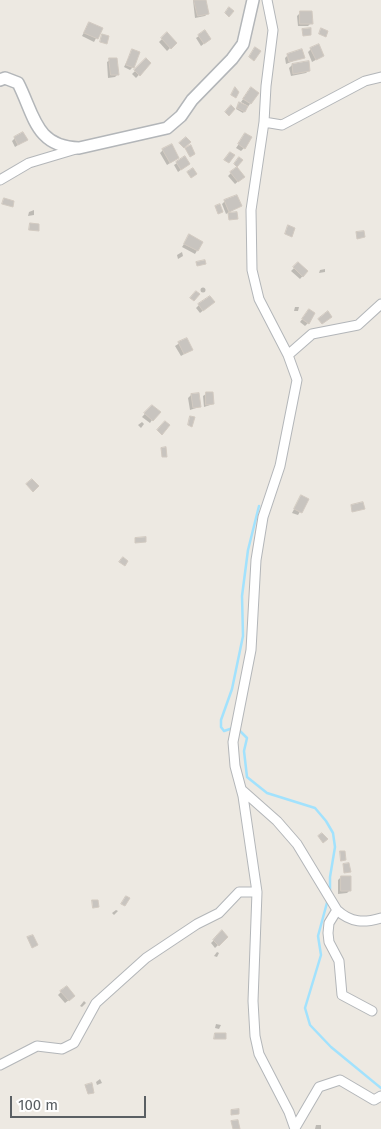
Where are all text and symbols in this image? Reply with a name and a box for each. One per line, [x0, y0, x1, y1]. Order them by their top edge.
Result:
scale bar [12, 1086, 149, 1118]
text: 100 m [18, 1096, 58, 1114]

